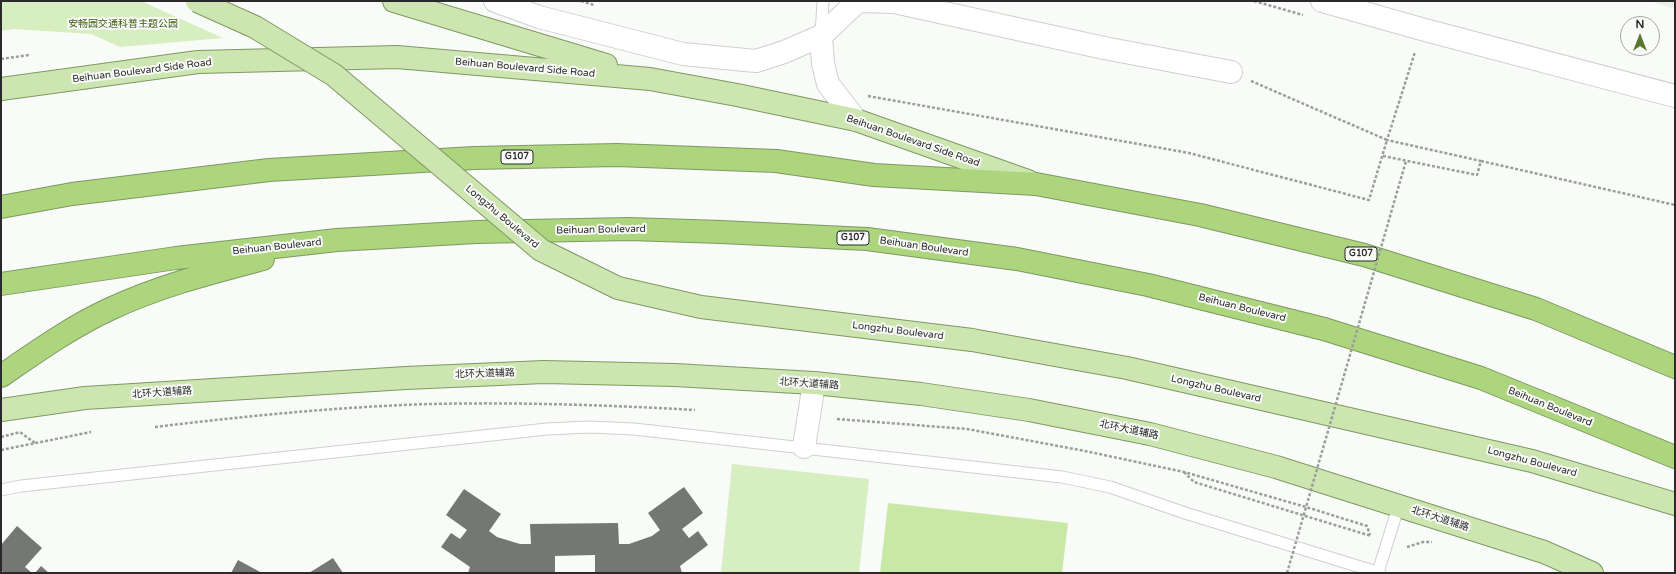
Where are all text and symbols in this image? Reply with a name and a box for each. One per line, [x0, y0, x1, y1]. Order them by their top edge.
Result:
north arrow [1620, 16, 1660, 56]
park label: 安畅园交通科普主题公园 [68, 18, 178, 30]
text: N [1636, 18, 1644, 31]
street label: Beihuan Boulevard Side Road [72, 56, 212, 86]
street label: Beihuan Boulevard Side Road [455, 56, 595, 80]
street label: Beihuan Boulevard Side Road [845, 112, 981, 170]
road number: G107 [501, 150, 533, 164]
street label: Longzhu Boulevard [463, 183, 541, 251]
street label: Beihuan Boulevard [556, 223, 646, 237]
road number: G107 [837, 231, 869, 245]
street label: Beihuan Boulevard [879, 235, 969, 259]
street label: Beihuan Boulevard [232, 236, 322, 258]
road number: G107 [1345, 247, 1377, 261]
street label: Beihuan Boulevard [1197, 291, 1287, 325]
street label: Longzhu Boulevard [852, 319, 944, 343]
street label: 北环大道辅路 [455, 367, 515, 381]
street label: Longzhu Boulevard [1170, 373, 1262, 405]
street label: 北环大道辅路 [779, 376, 839, 392]
street label: 北环大道辅路 [132, 385, 192, 401]
street label: Beihuan Boulevard [1506, 385, 1594, 429]
street label: 北环大道辅路 [1098, 418, 1160, 442]
street label: Longzhu Boulevard [1486, 444, 1578, 480]
street label: 北环大道辅路 [1410, 504, 1470, 534]

